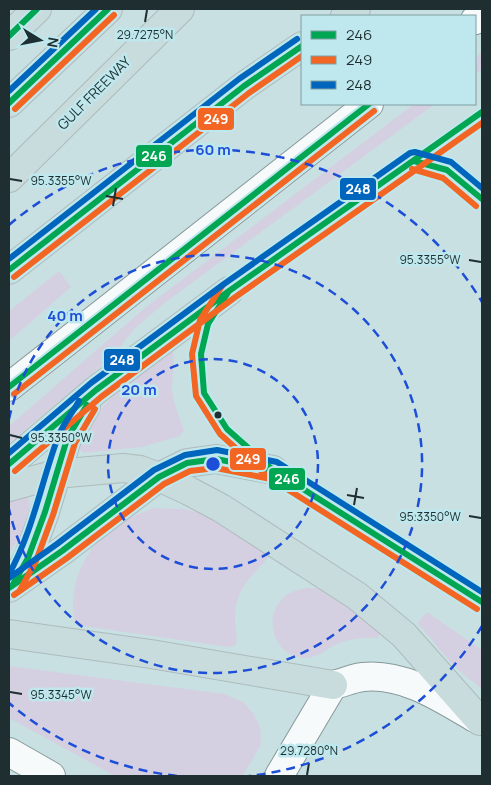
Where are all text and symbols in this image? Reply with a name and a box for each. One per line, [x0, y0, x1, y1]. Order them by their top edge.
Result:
north arrow [15, 15, 65, 65]
legend [301, 15, 476, 105]
text: 246 [346, 24, 372, 45]
text: 29.7275°N [117, 26, 173, 43]
text: N [43, 36, 64, 49]
text: 249 [346, 49, 372, 70]
street label: GULF FREEWAY [53, 52, 135, 133]
text: 248 [346, 74, 372, 95]
line badge: 249 [197, 107, 235, 131]
text: 249 [204, 109, 228, 128]
text: 60 m [195, 139, 231, 160]
line badge: 246 [135, 144, 173, 168]
text: 246 [141, 146, 167, 165]
text: 95.3355°W [30, 172, 92, 189]
line badge: 248 [339, 177, 377, 201]
text: 248 [345, 179, 371, 198]
text: 95.3355°W [399, 251, 461, 268]
text: 40 m [47, 305, 83, 326]
line badge: 248 [103, 348, 141, 372]
text: 248 [109, 350, 135, 369]
text: 20 m [121, 379, 157, 400]
unlabelled marker [213, 410, 223, 420]
text: 95.3350°W [30, 429, 93, 446]
line badge: 249 [229, 447, 267, 471]
text: 249 [236, 449, 260, 468]
centre of rings [204, 455, 222, 473]
line badge: 246 [268, 467, 306, 491]
text: 246 [274, 469, 300, 488]
text: 95.3350°W [399, 508, 462, 525]
text: 95.3345°W [30, 686, 92, 703]
text: 29.7280°N [280, 742, 338, 759]

